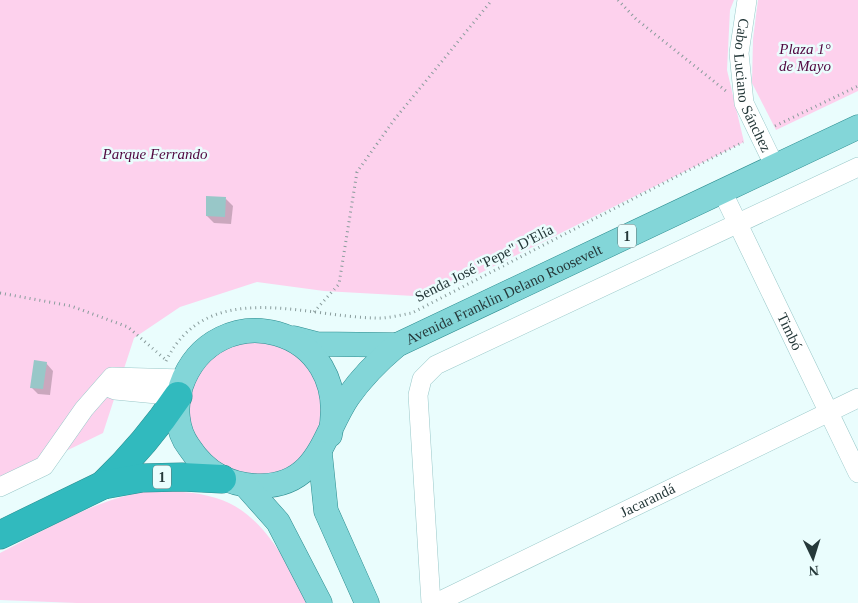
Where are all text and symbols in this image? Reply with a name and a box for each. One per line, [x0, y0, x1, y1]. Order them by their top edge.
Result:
street label: Cabo Luciano Sánchez [731, 17, 775, 155]
park label: Plaza 1° de Mayo [778, 41, 832, 74]
park label: Parque Ferrando [102, 146, 208, 162]
street label: Senda José "Pepe" D'Elía [412, 221, 556, 305]
road number: 1 [618, 225, 636, 248]
street label: Avenida Franklin Delano Roosevelt [403, 241, 605, 348]
street label: Timbó [774, 310, 806, 353]
road number: 1 [153, 466, 171, 488]
street label: Jacarandá [617, 480, 678, 520]
north arrow [788, 533, 838, 583]
text: N [808, 563, 819, 578]

